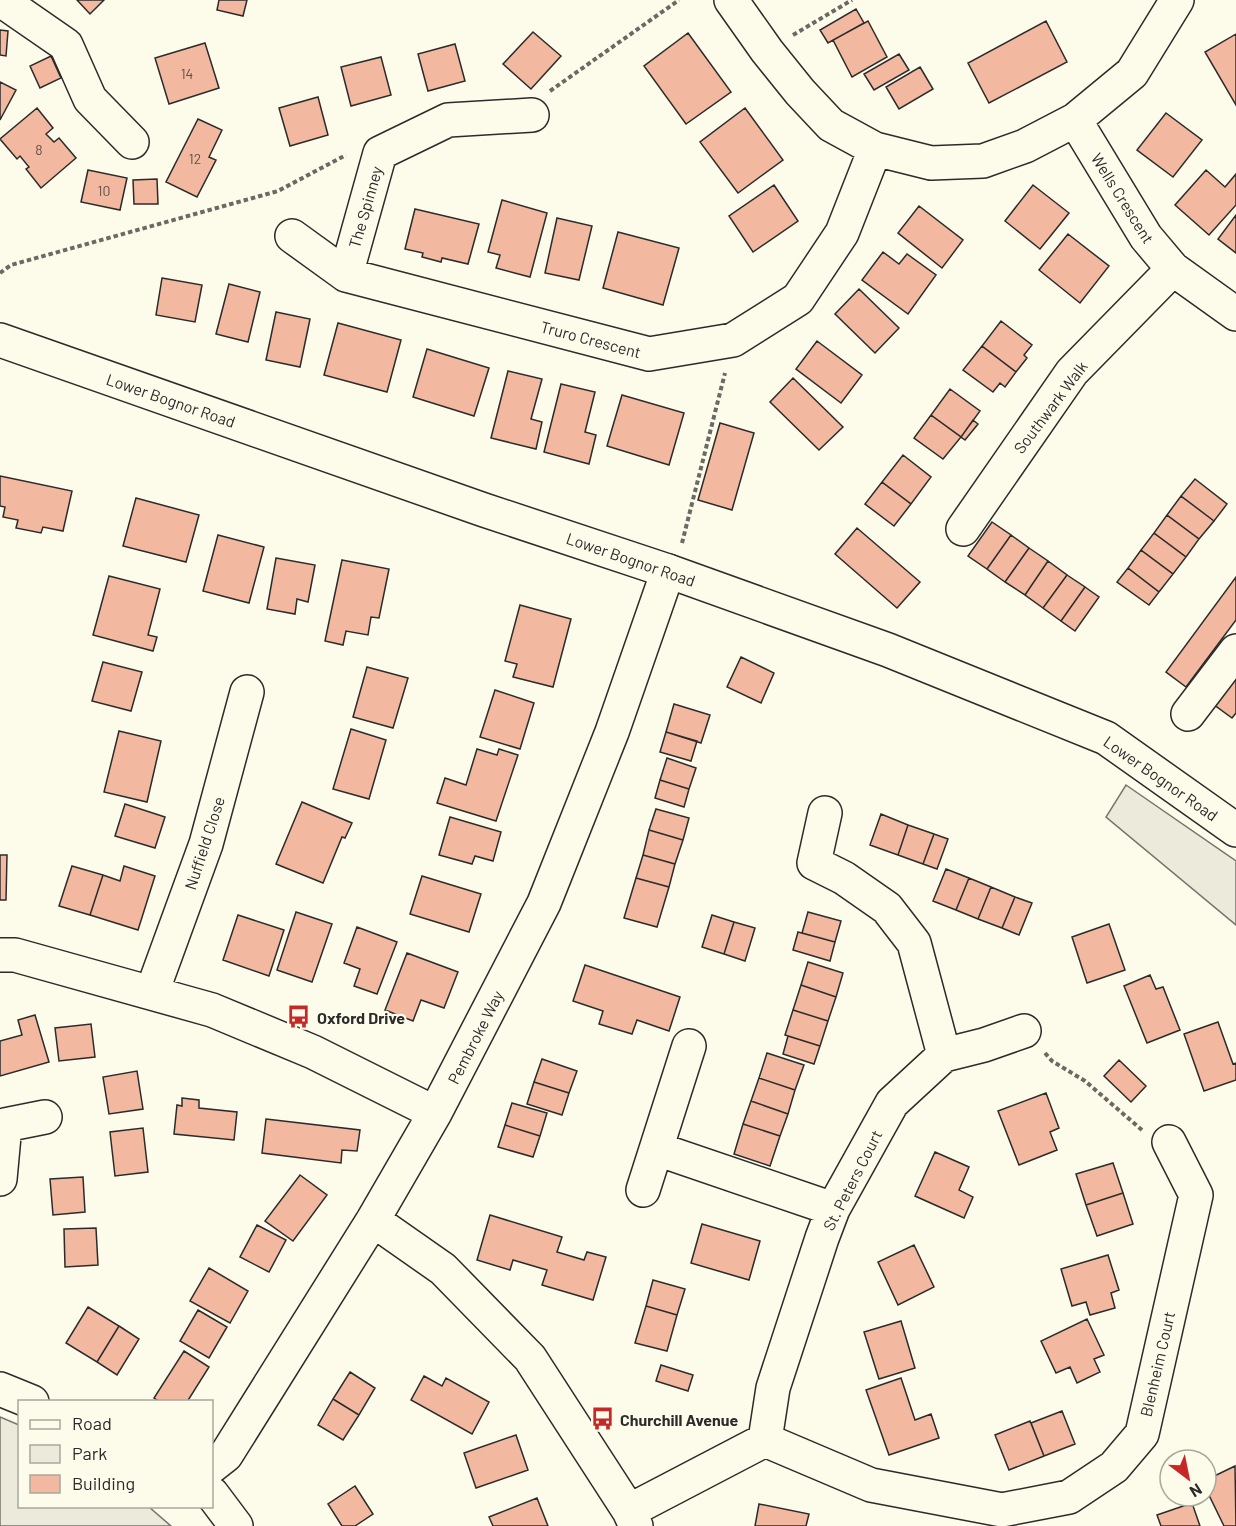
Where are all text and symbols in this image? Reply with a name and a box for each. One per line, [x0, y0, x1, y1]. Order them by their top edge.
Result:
house number: 14 [181, 65, 193, 82]
house number: 8 [35, 141, 43, 158]
street label: Wells Crescent [1088, 149, 1158, 247]
house number: 12 [189, 150, 201, 167]
street label: The Spinney [344, 163, 386, 250]
house number: 10 [98, 182, 110, 199]
street label: Truro Crescent [539, 316, 643, 362]
street label: Southwark Walk [1009, 357, 1091, 457]
street label: Lower Bognor Road [104, 369, 238, 431]
street label: Lower Bognor Road [564, 528, 698, 590]
street label: Lower Bognor Road [1100, 731, 1222, 825]
street label: Nuffield Close [180, 794, 228, 892]
street label: Pembroke Way [443, 987, 507, 1087]
bus stop icon: Oxford Drive [286, 1004, 312, 1030]
place label: Oxford Drive [317, 1008, 405, 1027]
street label: St. Peters Court [819, 1127, 885, 1233]
street label: Blenheim Court [1136, 1310, 1178, 1418]
legend [18, 1400, 213, 1508]
bus stop icon: Churchill Avenue [589, 1406, 615, 1432]
place label: Churchill Avenue [620, 1410, 738, 1429]
text: Road [72, 1412, 112, 1434]
text: Park [72, 1442, 107, 1464]
north arrow [1158, 1448, 1218, 1508]
text: Building [72, 1472, 135, 1494]
text: N [1187, 1480, 1206, 1502]

